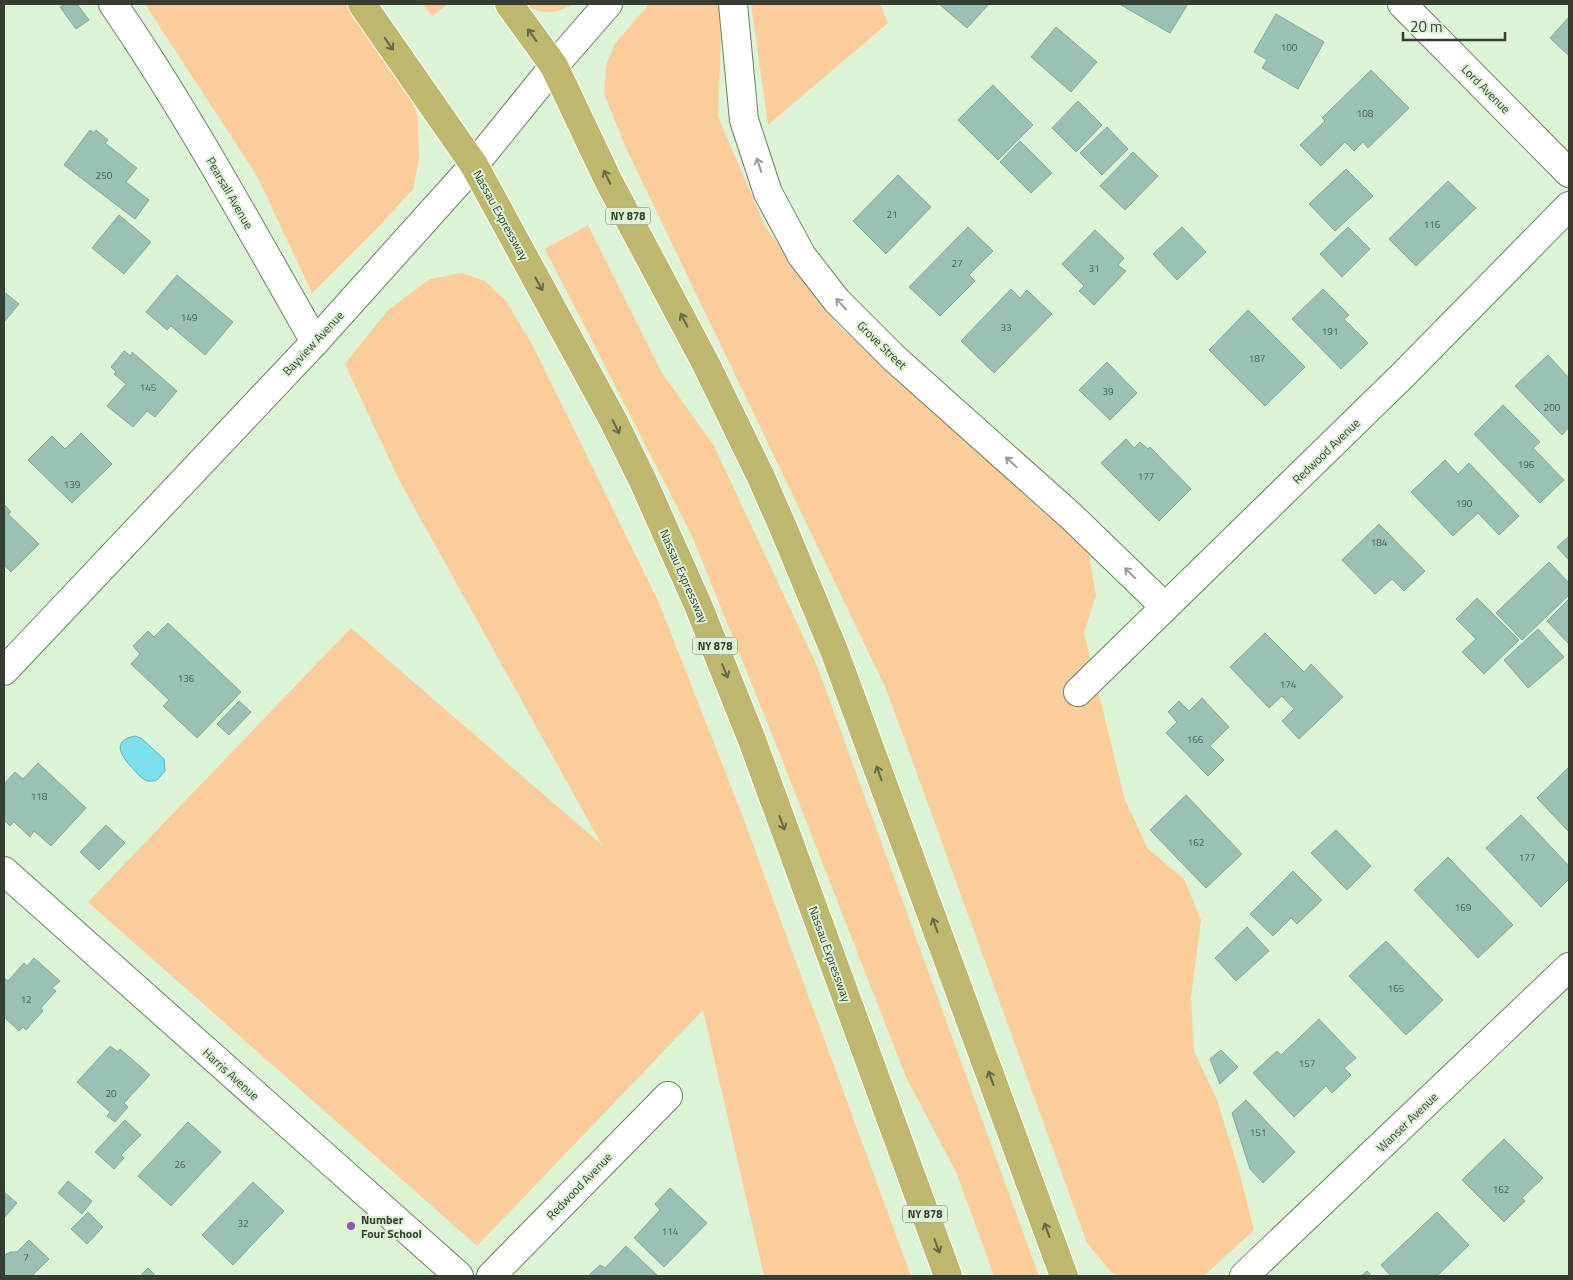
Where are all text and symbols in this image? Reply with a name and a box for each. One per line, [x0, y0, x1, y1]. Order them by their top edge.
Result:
scale bar [1403, 10, 1506, 42]
text: 20 m [1410, 15, 1443, 38]
one-way arrow [527, 28, 537, 42]
one-way arrow [384, 37, 394, 51]
house number: 100 [1281, 40, 1298, 55]
street label: Lord Avenue [1457, 60, 1515, 118]
house number: 108 [1357, 106, 1374, 121]
street label: Pearsall Avenue [202, 153, 258, 233]
one-way arrow [753, 158, 763, 174]
street label: Nassau Expressway [468, 166, 534, 264]
house number: 250 [96, 168, 113, 183]
one-way arrow [602, 170, 611, 185]
house number: 21 [886, 207, 898, 222]
road number: NY 878 [606, 208, 650, 225]
house number: 116 [1424, 217, 1441, 232]
house number: 27 [951, 256, 963, 271]
house number: 31 [1088, 261, 1100, 276]
one-way arrow [535, 276, 544, 291]
one-way arrow [835, 298, 847, 310]
street label: Bayview Avenue [278, 306, 348, 380]
house number: 149 [181, 310, 198, 325]
one-way arrow [678, 313, 688, 328]
street label: Grove Street [853, 316, 912, 374]
house number: 33 [1000, 320, 1012, 335]
house number: 191 [1322, 324, 1338, 339]
house number: 187 [1249, 351, 1265, 366]
house number: 145 [140, 380, 157, 395]
house number: 39 [1102, 384, 1114, 399]
house number: 200 [1544, 400, 1561, 415]
street label: Redwood Avenue [1288, 414, 1364, 488]
one-way arrow [612, 419, 621, 434]
one-way arrow [1004, 456, 1017, 468]
house number: 196 [1518, 457, 1535, 472]
house number: 177 [1138, 469, 1154, 484]
house number: 139 [64, 477, 81, 492]
house number: 190 [1456, 496, 1473, 511]
street label: Nassau Expressway [655, 526, 713, 626]
house number: 184 [1371, 535, 1388, 550]
one-way arrow [1123, 567, 1136, 579]
road number: NY 878 [692, 637, 738, 654]
one-way arrow [721, 663, 730, 678]
house number: 136 [178, 671, 195, 686]
house number: 174 [1280, 677, 1297, 692]
house number: 166 [1187, 732, 1204, 747]
one-way arrow [874, 766, 883, 781]
house number: 118 [31, 789, 48, 804]
one-way arrow [778, 815, 787, 831]
house number: 162 [1188, 835, 1204, 850]
house number: 177 [1519, 850, 1535, 865]
house number: 169 [1455, 900, 1472, 915]
street label: Nassau Expressway [804, 903, 856, 1005]
one-way arrow [930, 918, 939, 934]
house number: 165 [1388, 981, 1405, 996]
house number: 12 [20, 992, 32, 1007]
street label: Harris Avenue [198, 1043, 264, 1105]
house number: 157 [1299, 1056, 1315, 1071]
one-way arrow [986, 1071, 995, 1086]
house number: 20 [105, 1086, 117, 1101]
street label: Wanser Avenue [1372, 1088, 1442, 1156]
house number: 151 [1250, 1125, 1266, 1140]
street label: Redwood Avenue [542, 1148, 616, 1224]
house number: 26 [174, 1157, 186, 1172]
house number: 162 [1493, 1182, 1509, 1197]
road number: NY 878 [902, 1206, 948, 1222]
place label: Number Four School [361, 1210, 422, 1243]
house number: 32 [237, 1216, 249, 1231]
marker: Number Four School [345, 1220, 357, 1232]
one-way arrow [1042, 1223, 1051, 1239]
house number: 114 [662, 1224, 679, 1239]
one-way arrow [933, 1238, 942, 1253]
house number: 7 [23, 1250, 29, 1265]

